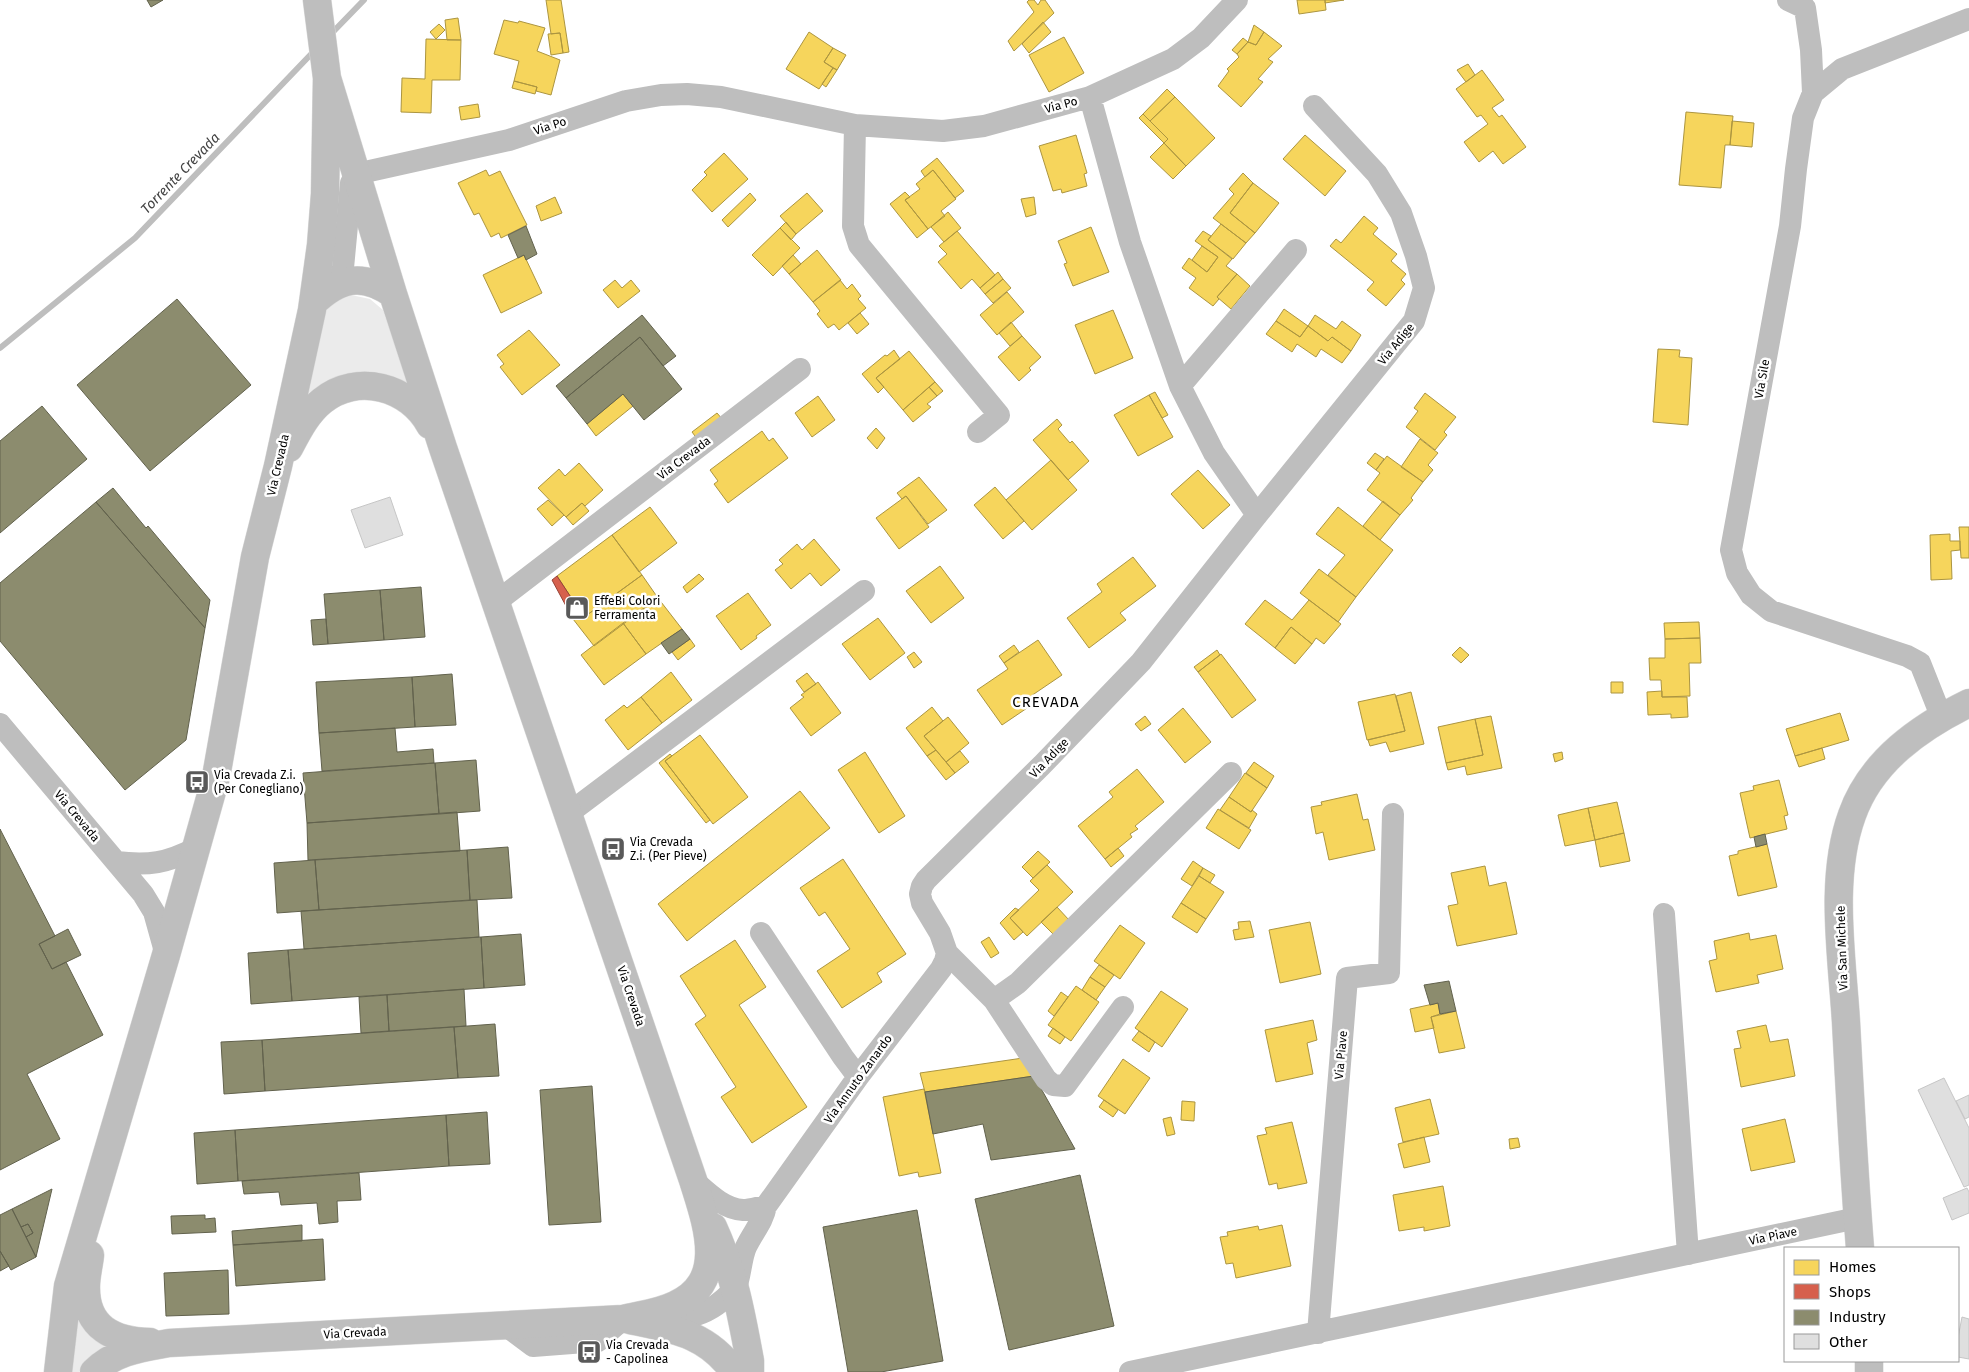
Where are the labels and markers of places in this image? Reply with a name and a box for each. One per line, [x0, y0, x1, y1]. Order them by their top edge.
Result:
place label: EffeBi Colori Ferramenta [594, 594, 660, 622]
shop icon: EffeBi Colori Ferramenta [564, 595, 590, 621]
place label: Via Crevada Z.i. (Per Conegliano) [214, 768, 304, 796]
bus stop icon: Via Crevada Z.i. (Per Conegliano) [184, 769, 210, 795]
place label: Via Crevada Z.i. (Per Pieve) [630, 835, 707, 863]
bus stop icon: Via Crevada Z.i. (Per Pieve) [600, 836, 626, 862]
place label: Via Crevada - Capolinea [606, 1338, 669, 1366]
bus stop icon: Via Crevada - Capolinea [576, 1339, 602, 1365]

